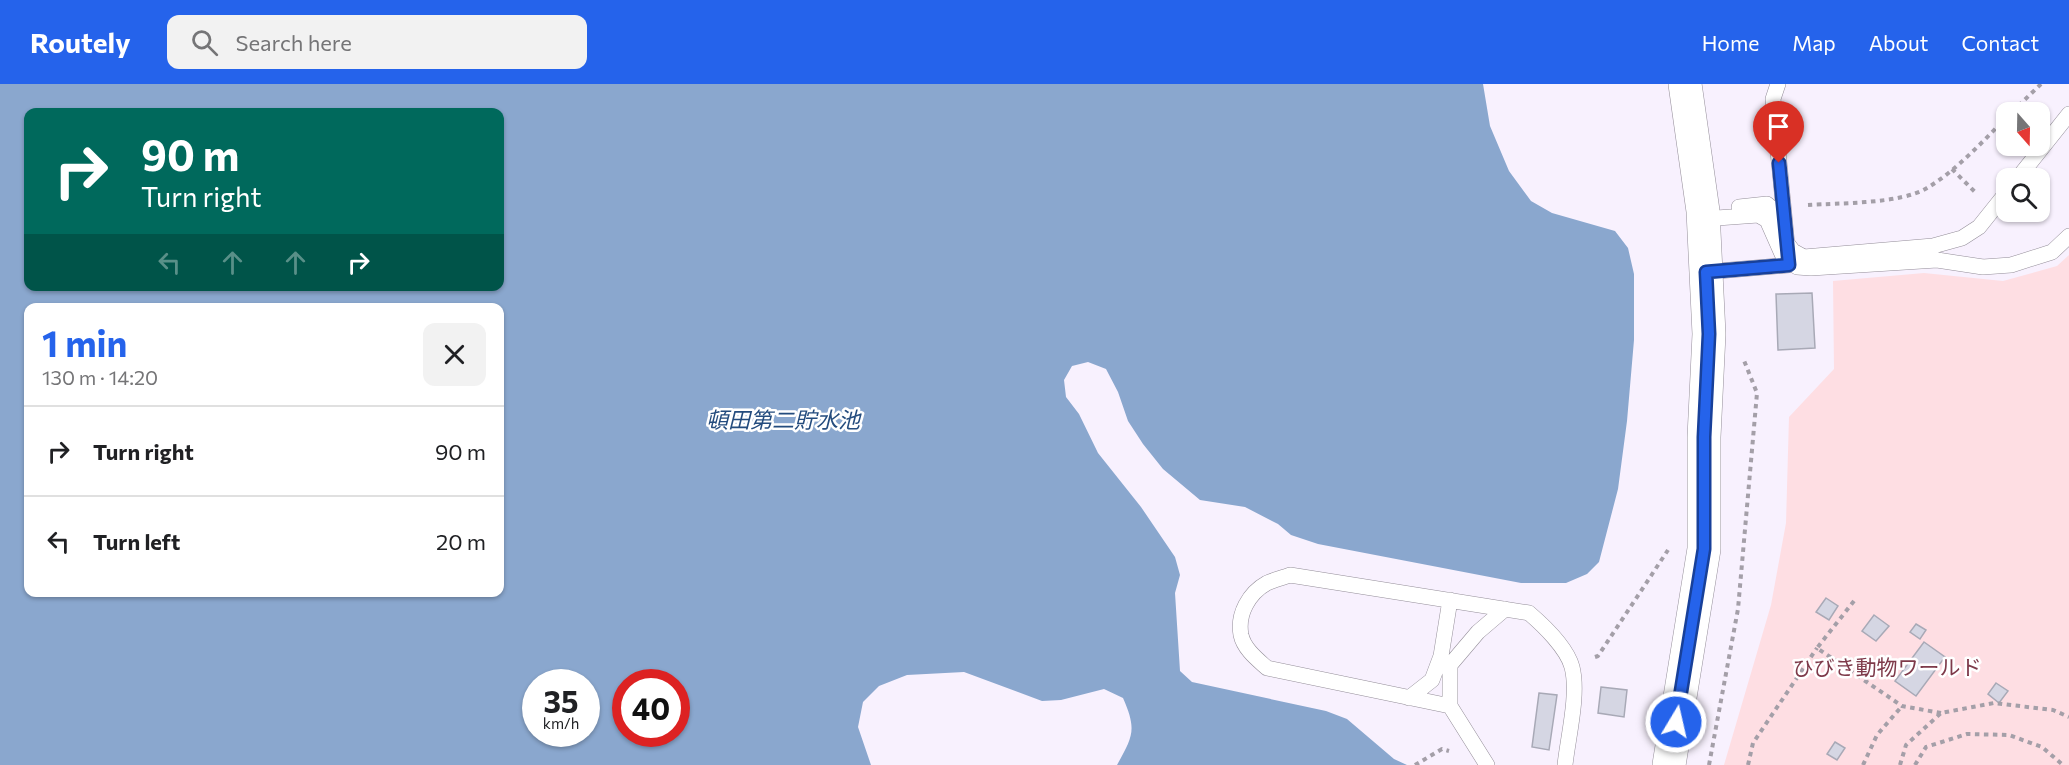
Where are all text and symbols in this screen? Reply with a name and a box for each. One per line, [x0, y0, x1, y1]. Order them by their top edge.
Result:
search box [167, 15, 587, 69]
text: Routely [30, 25, 131, 59]
icon: search [188, 26, 221, 59]
text: Search here [236, 29, 352, 56]
text: Home [1702, 30, 1759, 55]
text: Map [1792, 30, 1836, 55]
text: About [1869, 30, 1928, 55]
text: Contact [1961, 30, 2039, 55]
pin [1753, 101, 1804, 163]
north arrow [1996, 102, 2050, 156]
map controls [1996, 102, 2050, 222]
icon: arrive [1762, 110, 1795, 143]
text: 90 m [141, 128, 240, 180]
icon: right [42, 132, 120, 210]
button: search [1996, 168, 2050, 222]
text: Turn right [141, 180, 261, 213]
icon: left [153, 246, 186, 279]
icon: ahead [216, 246, 249, 279]
icon: ahead [279, 246, 312, 279]
icon: right [342, 246, 375, 279]
text: 1 min [42, 320, 127, 364]
button: close [423, 323, 486, 386]
text: 130 m · 14:20 [42, 365, 158, 389]
water label: 頓田第二貯水池 [706, 406, 862, 433]
icon: right [42, 435, 75, 468]
text: Turn right [93, 438, 194, 465]
text: 90 m [435, 438, 486, 465]
icon: left [42, 525, 75, 558]
text: Turn left [93, 528, 180, 555]
text: 20 m [436, 528, 486, 555]
park label: ひびき動物ワールド [1793, 654, 1982, 679]
speed limit sign: 40 [612, 669, 690, 747]
text: 35 [544, 682, 578, 719]
position arrow [1644, 690, 1708, 754]
text: km/h [543, 714, 579, 732]

